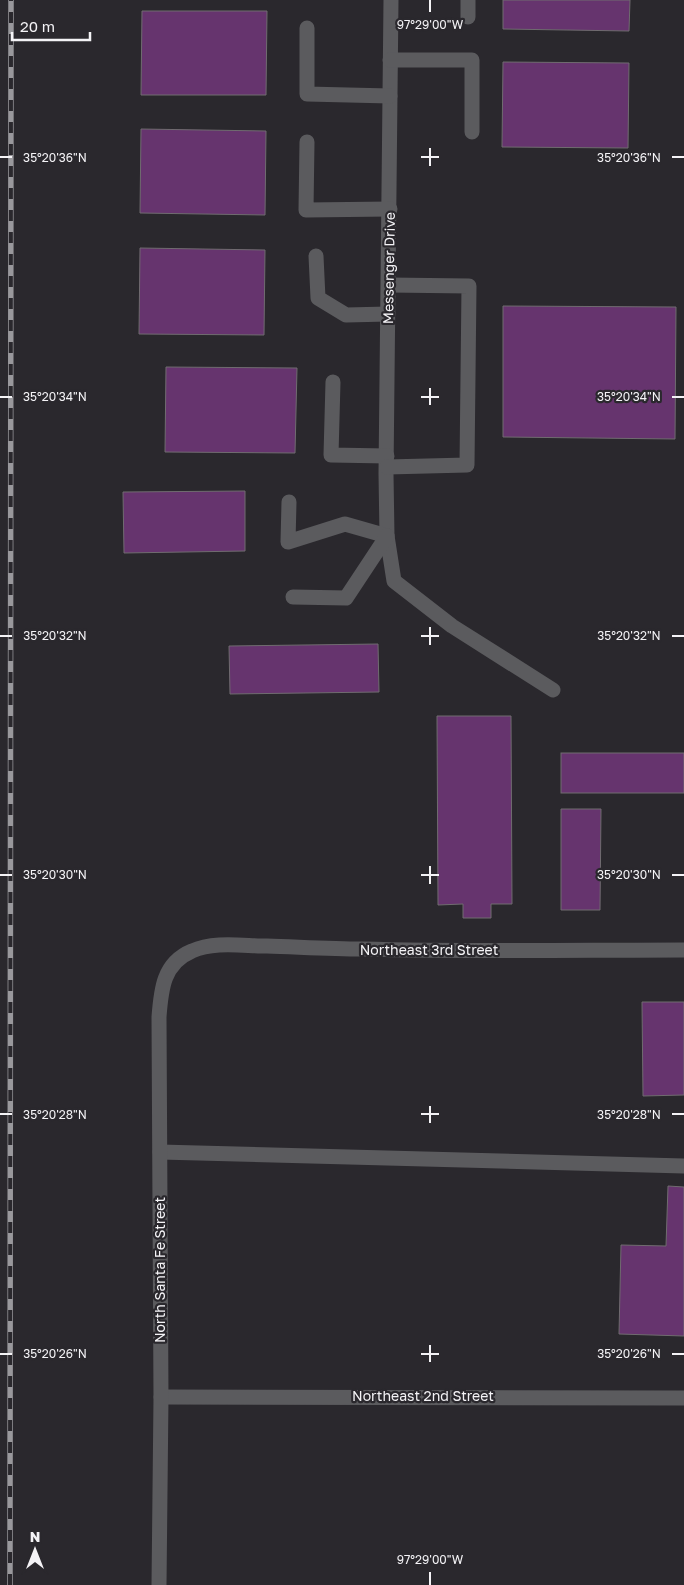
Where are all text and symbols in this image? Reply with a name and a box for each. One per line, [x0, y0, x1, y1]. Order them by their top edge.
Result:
scale bar [12, 10, 90, 42]
text: 20 m [20, 17, 55, 35]
text: 97°29'00"W [397, 17, 464, 32]
text: 35°20'36"N [23, 150, 87, 165]
text: 35°20'36"N [597, 150, 661, 165]
street label: Messenger Drive [379, 212, 398, 324]
text: 35°20'34"N [23, 389, 87, 404]
text: 35°20'34"N [597, 389, 661, 404]
text: 35°20'32"N [23, 628, 87, 643]
text: 35°20'32"N [597, 628, 661, 643]
text: 35°20'30"N [23, 867, 87, 882]
text: 35°20'30"N [597, 867, 661, 882]
street label: Northeast 3rd Street [360, 941, 498, 958]
text: 35°20'28"N [23, 1107, 87, 1122]
text: 35°20'28"N [597, 1107, 661, 1122]
street label: North Santa Fe Street [151, 1197, 168, 1343]
text: 35°20'26"N [23, 1346, 87, 1361]
text: 35°20'26"N [597, 1346, 661, 1361]
street label: Northeast 2nd Street [352, 1387, 494, 1404]
north arrow [10, 1525, 60, 1575]
text: N [30, 1528, 40, 1545]
text: 97°29'00"W [397, 1552, 464, 1567]

